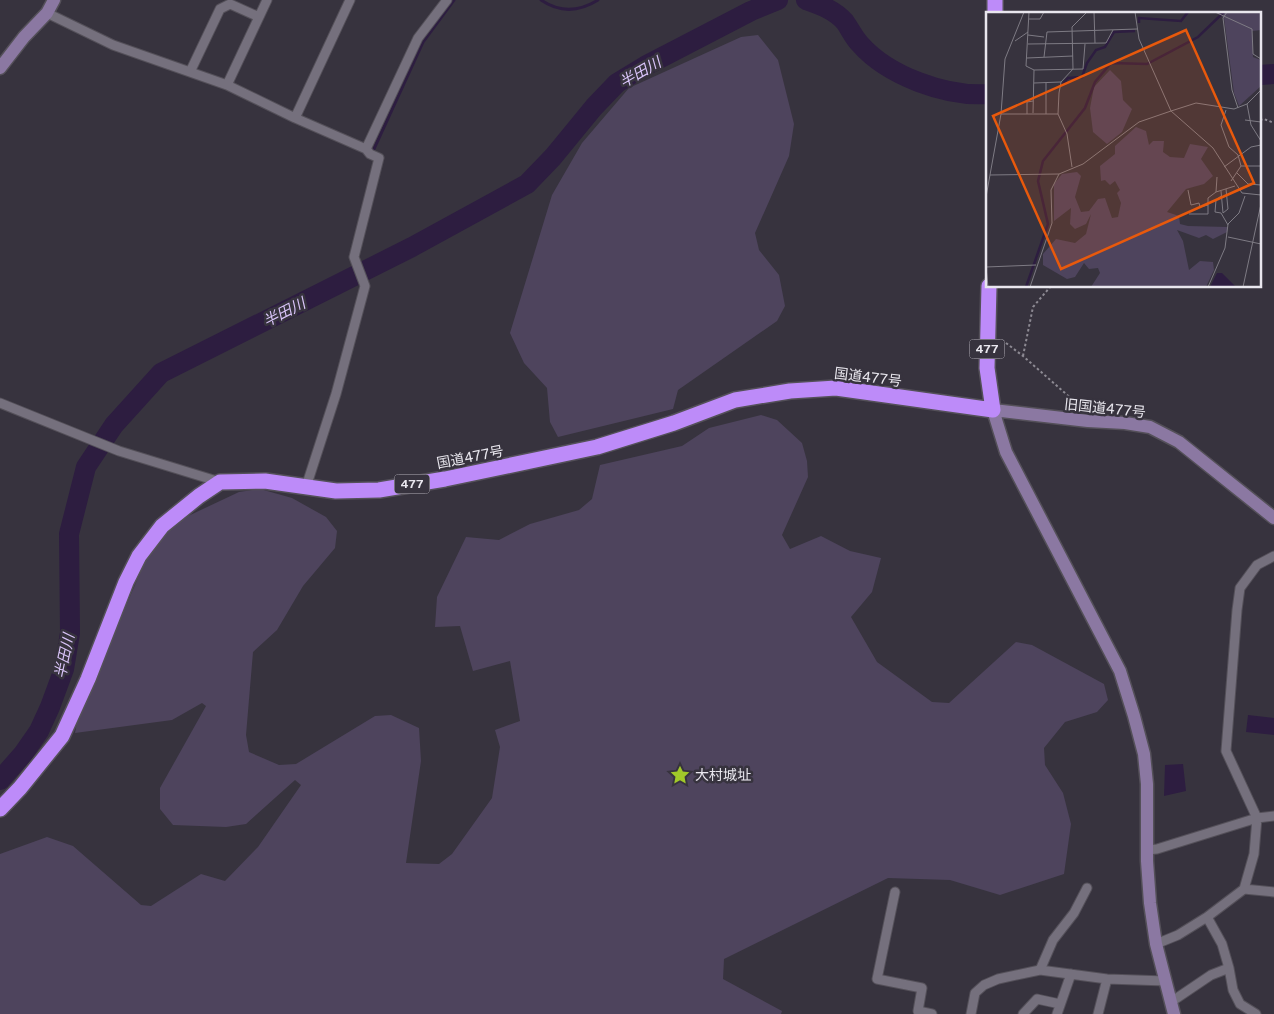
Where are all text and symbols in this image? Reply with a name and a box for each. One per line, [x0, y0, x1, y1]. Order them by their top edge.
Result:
inset map [986, 12, 1262, 288]
water label: 半田川 [616, 52, 665, 91]
water label: 半田川 [260, 293, 310, 330]
road number: 477 [970, 339, 1004, 358]
street label: 国道477号 [833, 365, 903, 389]
street label: 旧国道477号 [1063, 396, 1147, 420]
street label: 国道477号 [435, 443, 505, 471]
road number: 477 [394, 474, 430, 494]
water label: 半田川 [51, 630, 77, 680]
place icon: 大村城址 [669, 764, 691, 786]
place label: 大村城址 [695, 767, 751, 783]

